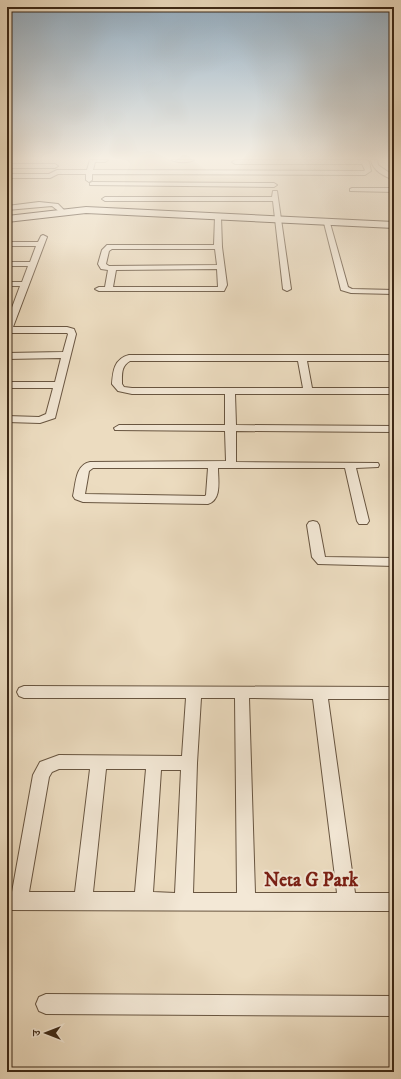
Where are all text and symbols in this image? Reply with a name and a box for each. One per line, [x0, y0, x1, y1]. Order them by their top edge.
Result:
district label: Neta G Park [264, 869, 359, 892]
north arrow [26, 1013, 66, 1053]
text: उ [30, 1029, 44, 1037]

